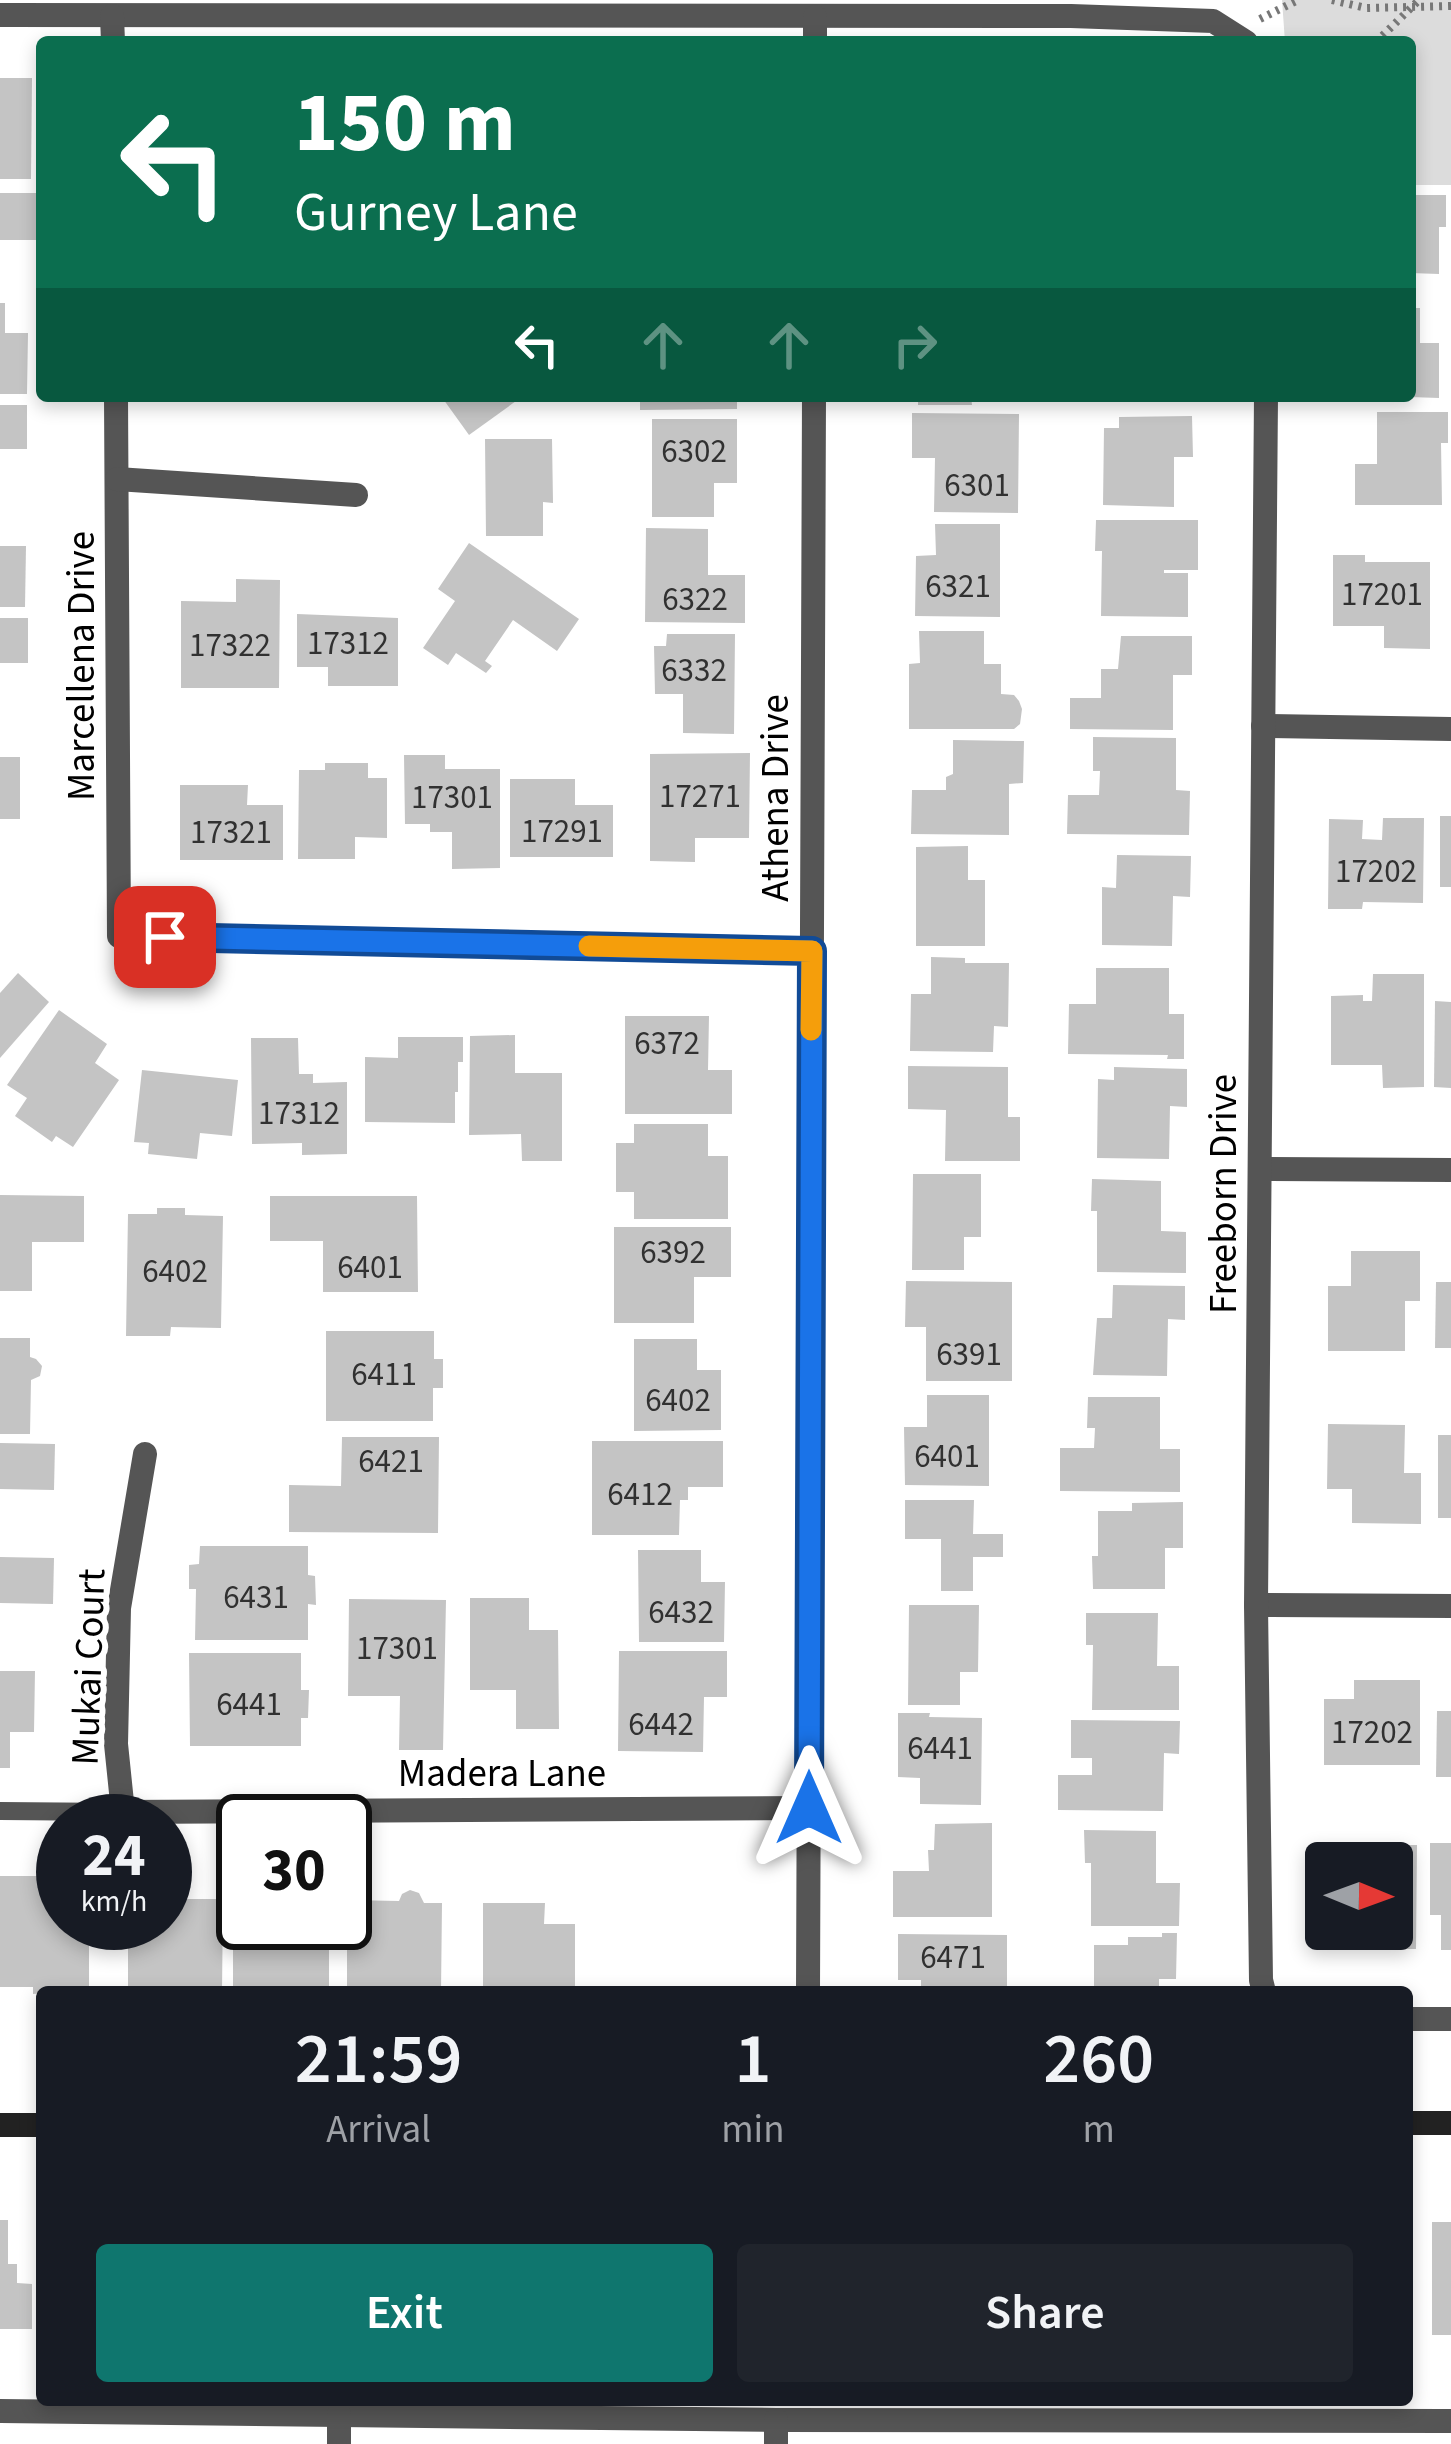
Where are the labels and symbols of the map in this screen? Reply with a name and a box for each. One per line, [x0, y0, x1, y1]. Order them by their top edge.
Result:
house number: 6302 [661, 428, 727, 475]
house number: 6301 [944, 462, 1010, 509]
street label: Marcellena Drive [54, 531, 110, 801]
house number: 6321 [925, 563, 991, 610]
house number: 17201 [1341, 571, 1423, 618]
house number: 6322 [662, 576, 728, 623]
house number: 17312 [307, 620, 389, 667]
house number: 17322 [189, 622, 271, 669]
house number: 6332 [661, 647, 727, 694]
street label: Athena Drive [748, 694, 804, 902]
house number: 17271 [659, 773, 741, 820]
house number: 17301 [411, 774, 493, 821]
house number: 17291 [521, 808, 603, 855]
house number: 17321 [190, 809, 272, 856]
house number: 17202 [1335, 848, 1417, 895]
pin [114, 886, 216, 988]
house number: 6372 [634, 1020, 700, 1067]
street label: Freeborn Drive [1196, 1074, 1252, 1314]
house number: 17312 [258, 1090, 340, 1137]
house number: 6392 [640, 1229, 706, 1276]
house number: 6401 [337, 1244, 403, 1291]
house number: 6402 [142, 1248, 208, 1295]
house number: 6391 [936, 1331, 1002, 1378]
house number: 6411 [351, 1351, 417, 1398]
house number: 6402 [645, 1377, 711, 1424]
house number: 6401 [914, 1433, 980, 1480]
house number: 6421 [358, 1438, 424, 1485]
house number: 6412 [607, 1471, 673, 1518]
street label: Mukai Court [58, 1568, 120, 1766]
house number: 6431 [223, 1574, 289, 1621]
house number: 6432 [648, 1589, 714, 1636]
house number: 17301 [356, 1625, 438, 1672]
house number: 6441 [216, 1681, 282, 1728]
house number: 6442 [628, 1701, 694, 1748]
house number: 17202 [1331, 1709, 1413, 1756]
house number: 6441 [907, 1725, 973, 1772]
position arrow [746, 1745, 872, 1871]
street label: Madera Lane [398, 1746, 606, 1802]
speed limit sign: 30 [216, 1794, 372, 1950]
north arrow [1305, 1842, 1413, 1950]
house number: 6471 [920, 1934, 986, 1981]

